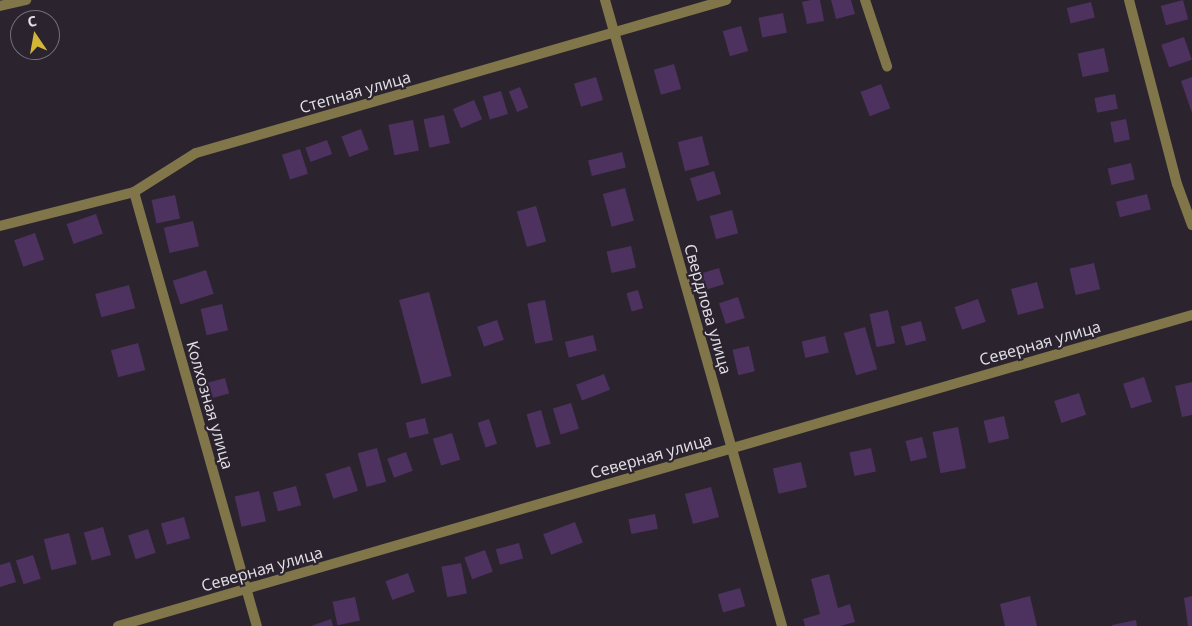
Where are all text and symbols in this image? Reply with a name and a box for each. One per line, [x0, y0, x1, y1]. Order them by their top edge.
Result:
north arrow [10, 10, 60, 60]
text: С [26, 11, 38, 31]
street label: Степная улица [297, 67, 413, 117]
street label: Свердлова улица [680, 242, 736, 376]
street label: Северная улица [977, 317, 1103, 369]
street label: Колхозная улица [183, 339, 237, 471]
street label: Северная улица [588, 430, 714, 482]
street label: Северная улица [199, 543, 325, 595]

